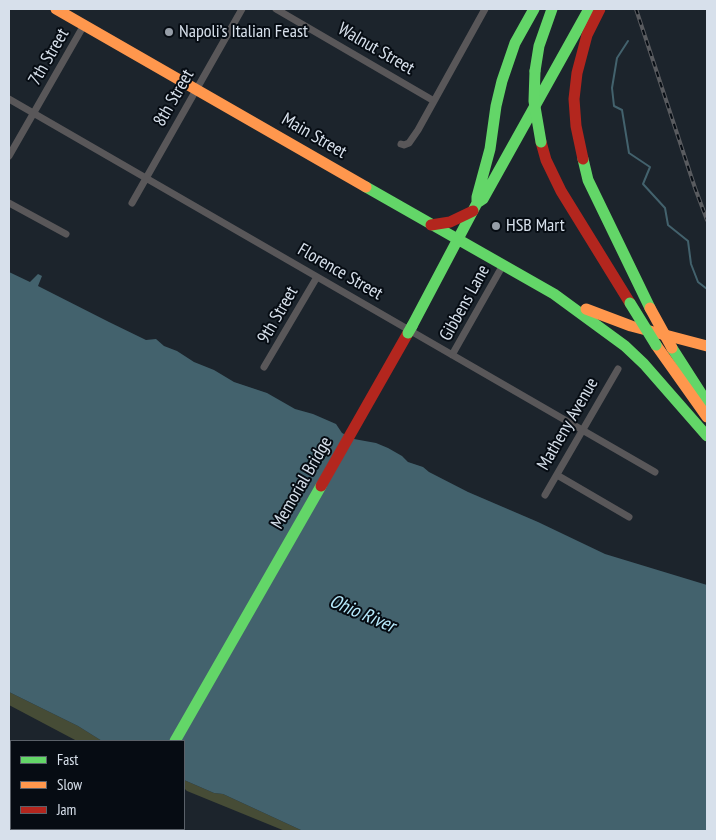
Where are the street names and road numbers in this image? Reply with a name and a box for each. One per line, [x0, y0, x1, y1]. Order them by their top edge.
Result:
street label: Walnut Street [334, 18, 418, 80]
street label: 7th Street [24, 25, 74, 89]
street label: 8th Street [149, 66, 199, 130]
street label: Main Street [278, 109, 350, 163]
street label: Florence Street [294, 239, 386, 305]
street label: Gibbens Lane [435, 261, 495, 345]
street label: 9th Street [253, 283, 303, 347]
street label: Matheny Avenue [533, 374, 603, 474]
street label: Memorial Bridge [267, 433, 337, 533]

